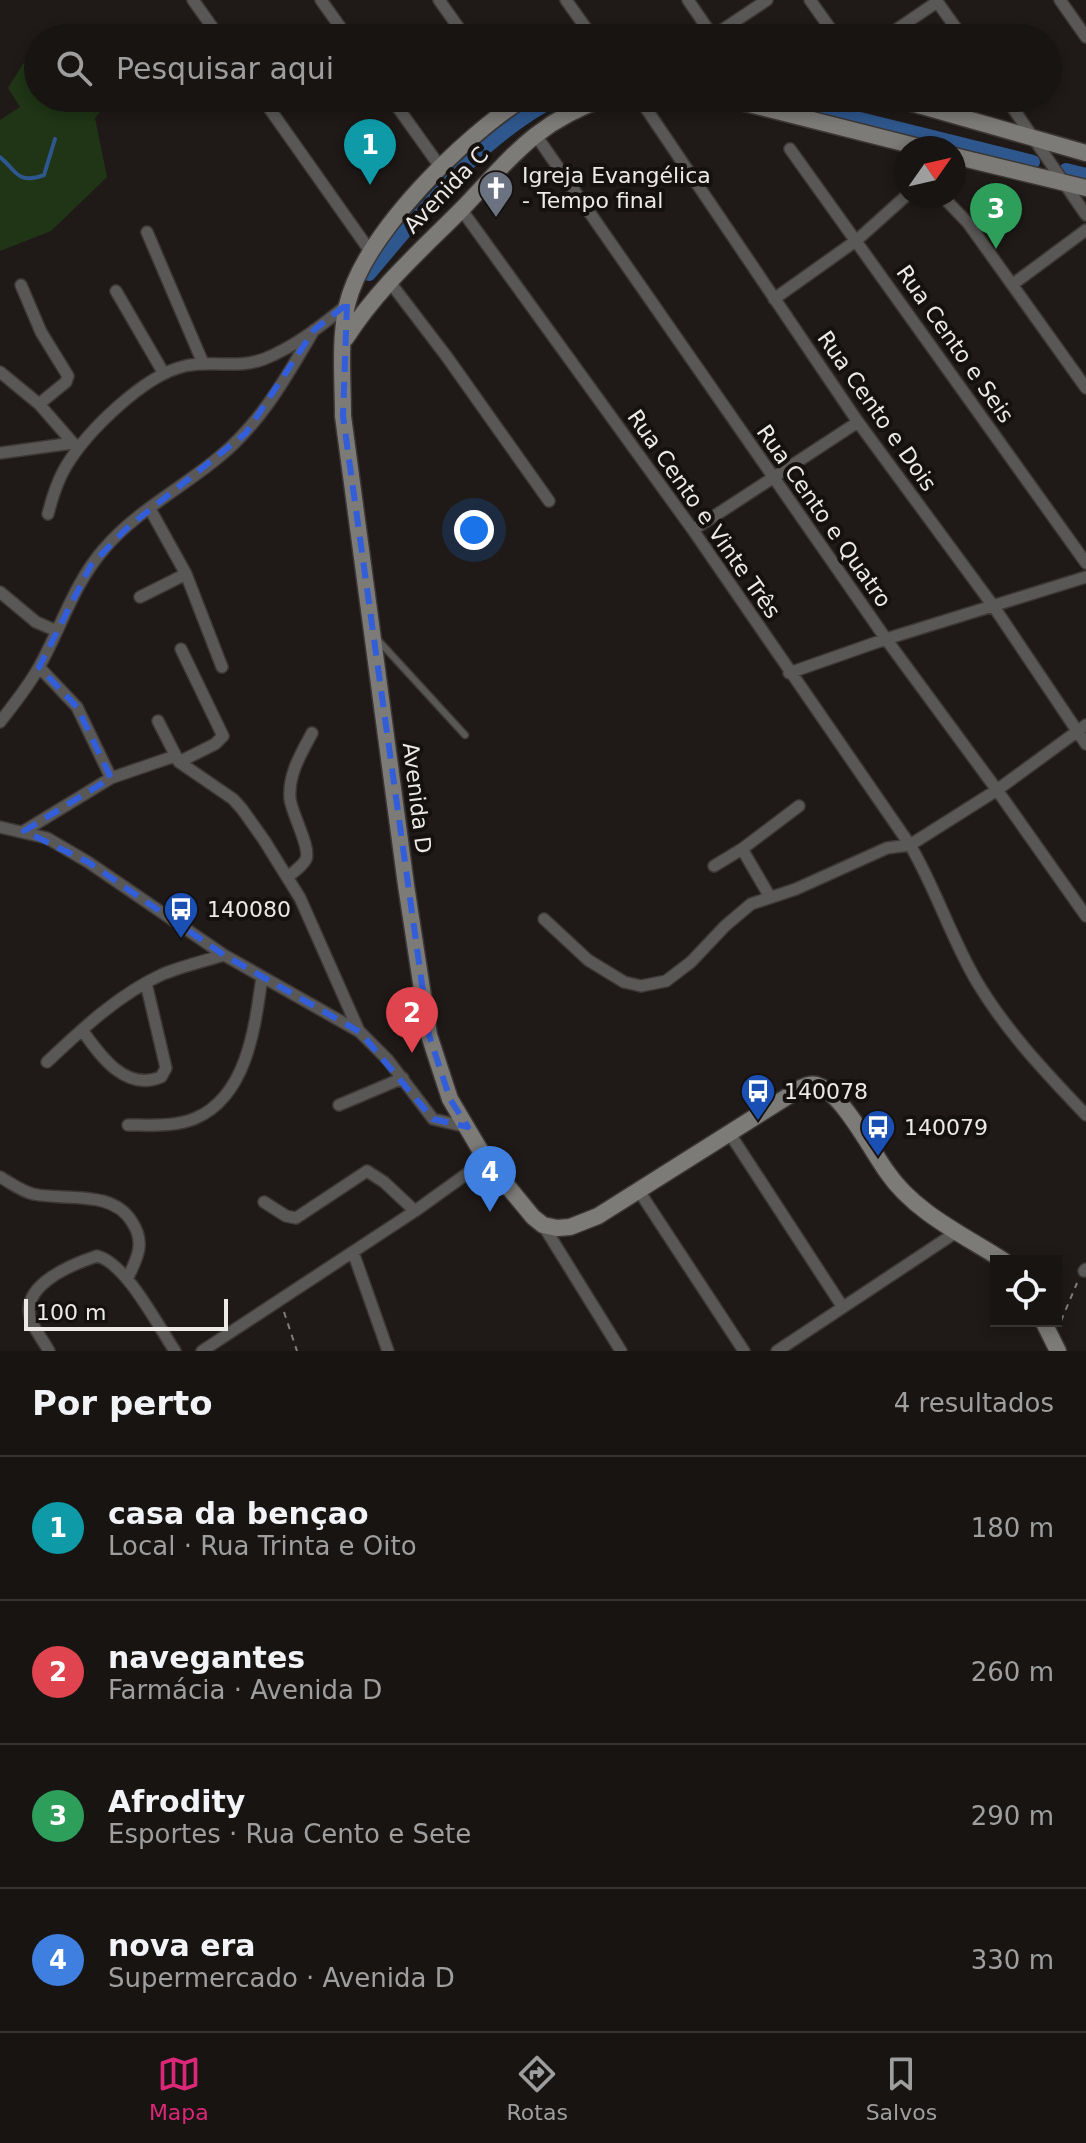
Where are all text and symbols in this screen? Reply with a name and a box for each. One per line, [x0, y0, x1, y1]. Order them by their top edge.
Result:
search box [24, 24, 1062, 112]
icon: search [52, 46, 96, 90]
text: Pesquisar aqui [116, 51, 334, 86]
pin: 1 [344, 119, 396, 185]
north arrow [894, 136, 966, 208]
street label: Avenida C [399, 142, 493, 238]
place label: Igreja Evangélica - Tempo final [522, 163, 711, 213]
church icon: Igreja Evangélica - Tempo final [477, 169, 515, 219]
pin: 3 [970, 183, 1022, 249]
street label: Rua Cento e Seis [891, 261, 1019, 427]
street label: Rua Cento e Dois [813, 326, 941, 496]
street label: Rua Cento e Vinte Três [622, 405, 786, 623]
street label: Rua Cento e Quatro [752, 420, 896, 612]
your location [454, 510, 494, 550]
street label: Avenida D [398, 741, 436, 855]
bus stop icon: 140080 [162, 890, 200, 940]
place label: 140080 [207, 897, 291, 922]
pin: 2 [386, 987, 438, 1053]
bus stop icon: 140078 [739, 1072, 777, 1122]
place label: 140078 [784, 1079, 868, 1104]
bus stop icon: 140079 [859, 1108, 897, 1158]
place label: 140079 [904, 1115, 988, 1140]
pin: 4 [464, 1146, 516, 1212]
map controls [990, 1255, 1062, 1327]
button: locate [990, 1255, 1062, 1327]
scale bar [24, 1295, 228, 1331]
text: 100 m [36, 1300, 106, 1325]
text: Por perto [32, 1383, 213, 1423]
text: 4 resultados [894, 1388, 1054, 1418]
text: casa da bençao [108, 1496, 369, 1531]
text: 1 [49, 1513, 67, 1543]
text: 180 m [971, 1513, 1054, 1543]
text: Local · Rua Trinta e Oito [108, 1531, 417, 1561]
text: navegantes [108, 1640, 305, 1675]
text: 2 [49, 1657, 67, 1687]
text: 260 m [971, 1657, 1054, 1687]
text: Farmácia · Avenida D [108, 1675, 382, 1705]
text: Afrodity [108, 1784, 245, 1819]
text: 3 [49, 1801, 67, 1831]
text: 290 m [971, 1801, 1054, 1831]
text: Esportes · Rua Cento e Sete [108, 1819, 471, 1849]
text: nova era [108, 1928, 256, 1963]
text: 4 [49, 1945, 67, 1975]
text: 330 m [971, 1945, 1054, 1975]
text: Supermercado · Avenida D [108, 1963, 455, 1993]
tab: Mapa [149, 2052, 209, 2125]
tab: Rotas [507, 2052, 568, 2125]
tab: Salvos [866, 2052, 937, 2125]

